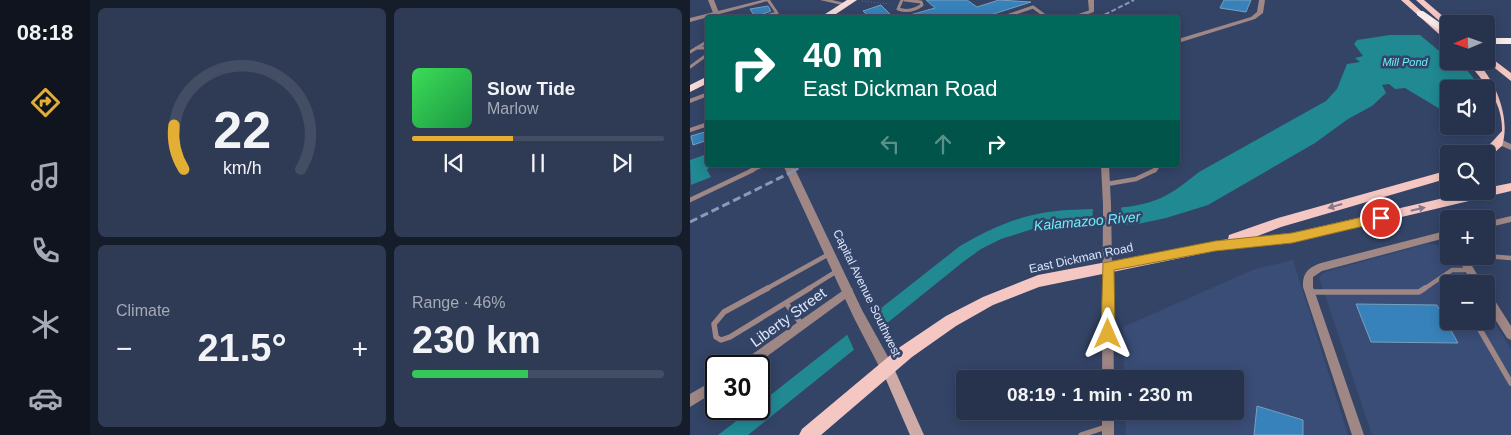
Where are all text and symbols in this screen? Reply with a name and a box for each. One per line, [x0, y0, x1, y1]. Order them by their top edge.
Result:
north arrow [1440, 15, 1495, 70]
map controls [1440, 15, 1495, 330]
text: 08:18 [17, 20, 73, 45]
icon: right [720, 35, 785, 100]
text: 40 m [803, 35, 883, 74]
water label: Mill Pond [1382, 56, 1428, 68]
text: East Dickman Road [803, 76, 997, 101]
text: Slow Tide [487, 78, 575, 99]
button: sound [1440, 80, 1495, 135]
icon: directions [28, 85, 63, 120]
text: Marlow [487, 100, 539, 117]
text: 22 [213, 101, 271, 159]
icon: left [876, 130, 904, 158]
icon: ahead [929, 130, 957, 158]
icon: right [982, 130, 1010, 158]
button: search [1440, 145, 1495, 200]
icon: previous [440, 149, 468, 177]
icon: pause [524, 149, 552, 177]
icon: next [608, 149, 636, 177]
text: km/h [223, 158, 261, 178]
icon: music [28, 159, 63, 194]
pin [1360, 197, 1402, 239]
one-way arrow [1327, 203, 1342, 211]
icon: arrive [1367, 204, 1395, 232]
one-way arrow [1410, 205, 1425, 213]
water label: Kalamazoo River [1033, 208, 1142, 234]
button: + [1440, 210, 1495, 265]
street label: Capital Avenue Southwest [830, 227, 904, 360]
icon: phone [28, 233, 63, 268]
street label: East Dickman Road [1028, 240, 1134, 276]
button: − [1440, 275, 1495, 330]
street label: Liberty Street [747, 283, 830, 350]
text: Range · 46% [412, 294, 505, 311]
text: Climate [116, 302, 170, 319]
icon: climate [28, 307, 63, 342]
position arrow [1081, 307, 1133, 359]
text: 230 km [412, 319, 541, 361]
text: 21.5° [197, 327, 287, 369]
text: − [116, 333, 132, 364]
text: + [352, 333, 368, 364]
speed limit sign: 30 [705, 355, 770, 420]
icon: car [28, 381, 63, 416]
text: 08:19 · 1 min · 230 m [1007, 384, 1193, 405]

